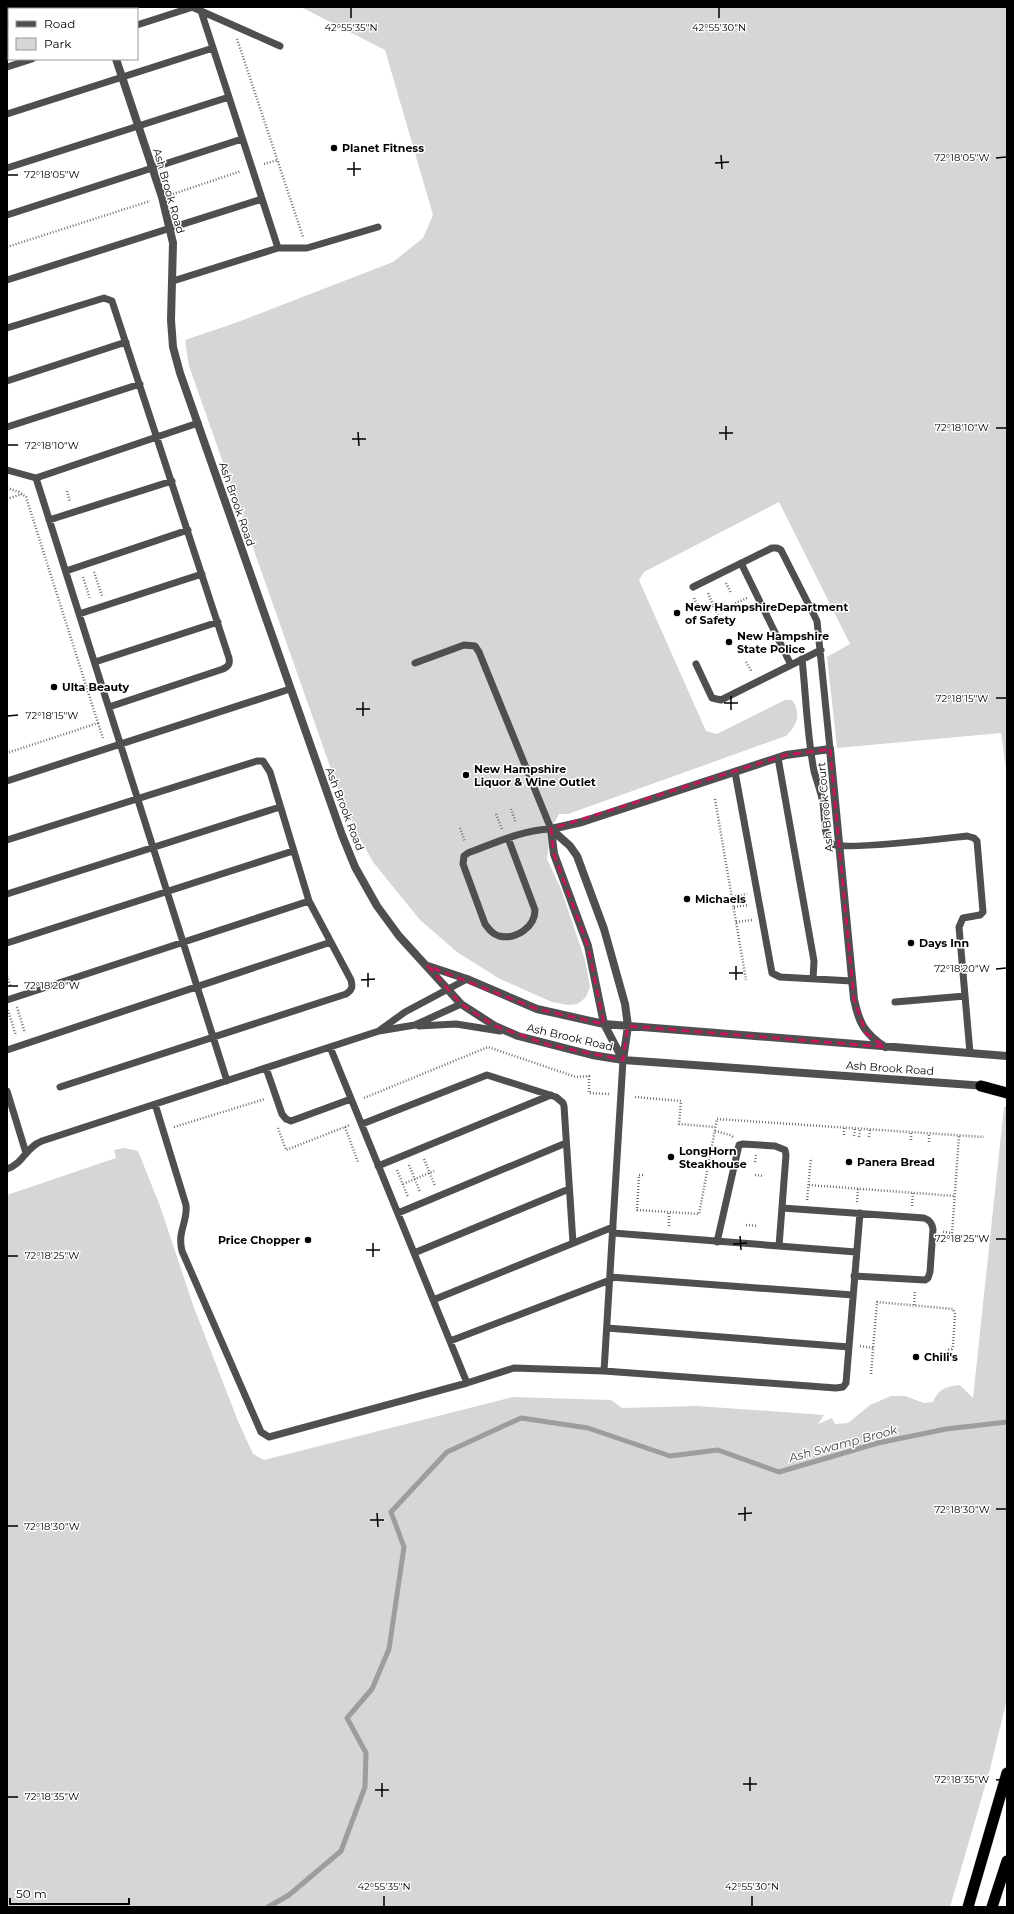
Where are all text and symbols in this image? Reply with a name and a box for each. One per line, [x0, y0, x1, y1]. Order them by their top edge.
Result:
legend [8, 8, 138, 60]
text: Road [44, 16, 75, 31]
text: 42°55'35"N [324, 21, 378, 34]
text: 42°55'30"N [692, 21, 746, 34]
text: Park [44, 36, 72, 51]
place label: Planet Fitness [342, 141, 424, 155]
marker: Planet Fitness [329, 143, 339, 153]
street label: Ash Brook Road [150, 147, 188, 235]
text: 72°18'05"W [934, 151, 990, 164]
text: 72°18'05"W [24, 168, 80, 181]
text: 72°18'10"W [935, 421, 989, 434]
text: 72°18'10"W [25, 439, 79, 452]
street label: Ash Brook Road [216, 460, 258, 548]
place label: New HampshireDepartment of Safety [685, 600, 848, 627]
marker: New HampshireDepartment of Safety [672, 608, 682, 618]
place label: New Hampshire State Police [737, 629, 829, 656]
marker: New Hampshire State Police [724, 637, 734, 647]
place label: Ulta Beauty [62, 680, 130, 694]
marker: Ulta Beauty [49, 682, 59, 692]
text: 72°18'15"W [936, 692, 988, 705]
text: 72°18'15"W [26, 709, 78, 722]
street label: Ash Brook Court [814, 761, 836, 853]
place label: New Hampshire Liquor & Wine Outlet [474, 762, 596, 789]
street label: Ash Brook Road [323, 765, 367, 853]
marker: New Hampshire Liquor & Wine Outlet [461, 770, 471, 780]
place label: Michaels [695, 892, 746, 906]
marker: Michaels [682, 894, 692, 904]
place label: Days Inn [919, 936, 969, 950]
marker: Days Inn [906, 938, 916, 948]
text: 72°18'20"W [934, 962, 990, 975]
text: 72°18'20"W [24, 979, 80, 992]
street label: Ash Brook Road [525, 1020, 615, 1054]
street label: Ash Brook Road [846, 1058, 934, 1078]
place label: LongHorn Steakhouse [679, 1144, 747, 1171]
marker: LongHorn Steakhouse [666, 1152, 676, 1162]
place label: Panera Bread [857, 1155, 935, 1169]
marker: Panera Bread [844, 1157, 854, 1167]
text: 72°18'25"W [935, 1232, 989, 1245]
place label: Price Chopper [218, 1233, 300, 1247]
marker: Price Chopper [303, 1235, 313, 1245]
text: 72°18'25"W [25, 1249, 79, 1262]
place label: Chili's [924, 1350, 958, 1364]
marker: Chili's [911, 1352, 921, 1362]
water label: Ash Swamp Brook [786, 1422, 899, 1465]
text: 72°18'30"W [934, 1503, 990, 1516]
text: 72°18'30"W [24, 1520, 80, 1533]
text: 72°18'35"W [935, 1773, 989, 1786]
text: 72°18'35"W [25, 1790, 79, 1803]
scale bar [10, 1880, 129, 1906]
text: 42°55'35"N [357, 1880, 411, 1893]
text: 42°55'30"N [725, 1880, 779, 1893]
text: 50 m [16, 1886, 47, 1901]

